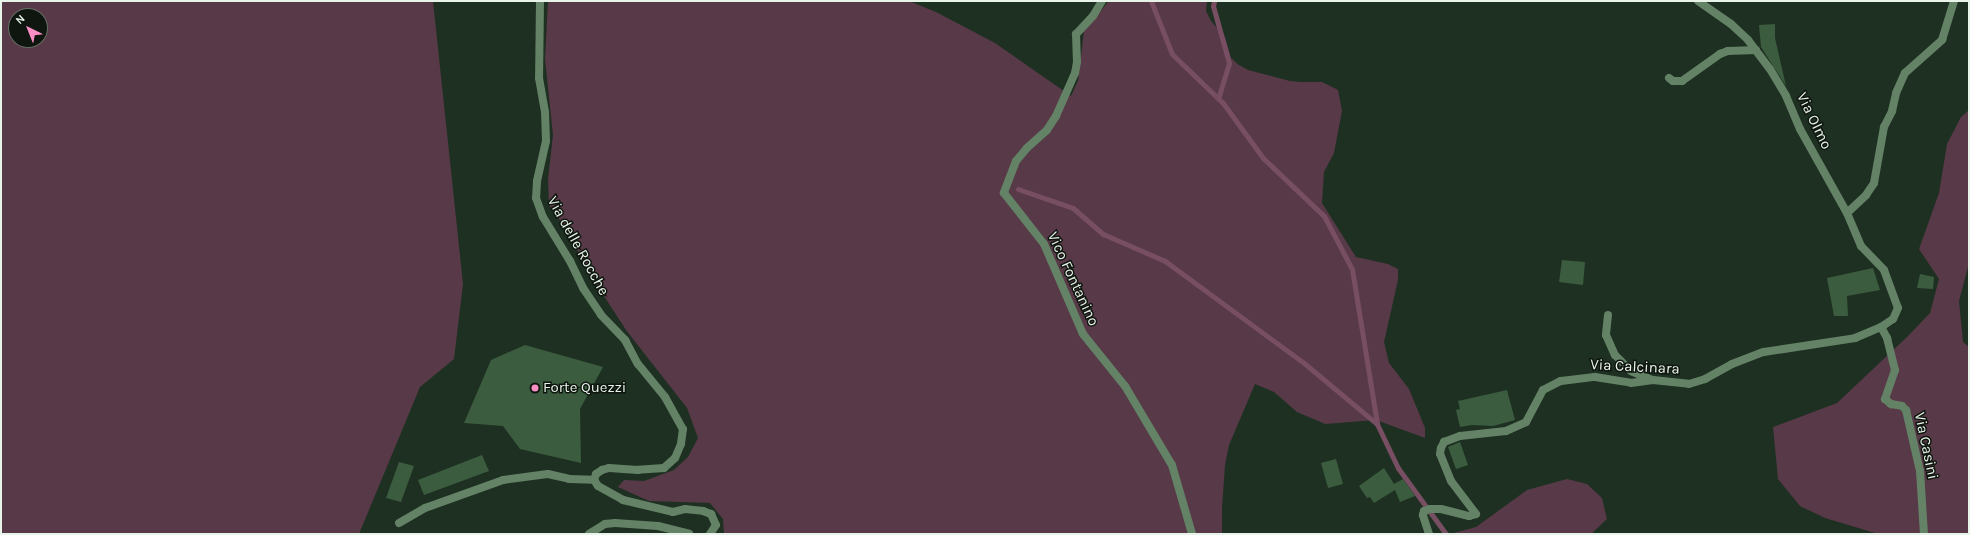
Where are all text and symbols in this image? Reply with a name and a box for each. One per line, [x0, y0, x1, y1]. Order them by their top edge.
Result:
north arrow [8, 8, 48, 48]
text: N [13, 12, 27, 27]
street label: Via Olmo [1793, 90, 1835, 152]
street label: Via delle Rocche [543, 193, 613, 299]
street label: Vico Fontanino [1043, 229, 1103, 329]
street label: Via Calcinara [1590, 356, 1680, 378]
place label: Forte Quezzi [543, 379, 626, 397]
marker: Forte Quezzi [530, 383, 540, 393]
street label: Via Casini [1910, 411, 1942, 481]

